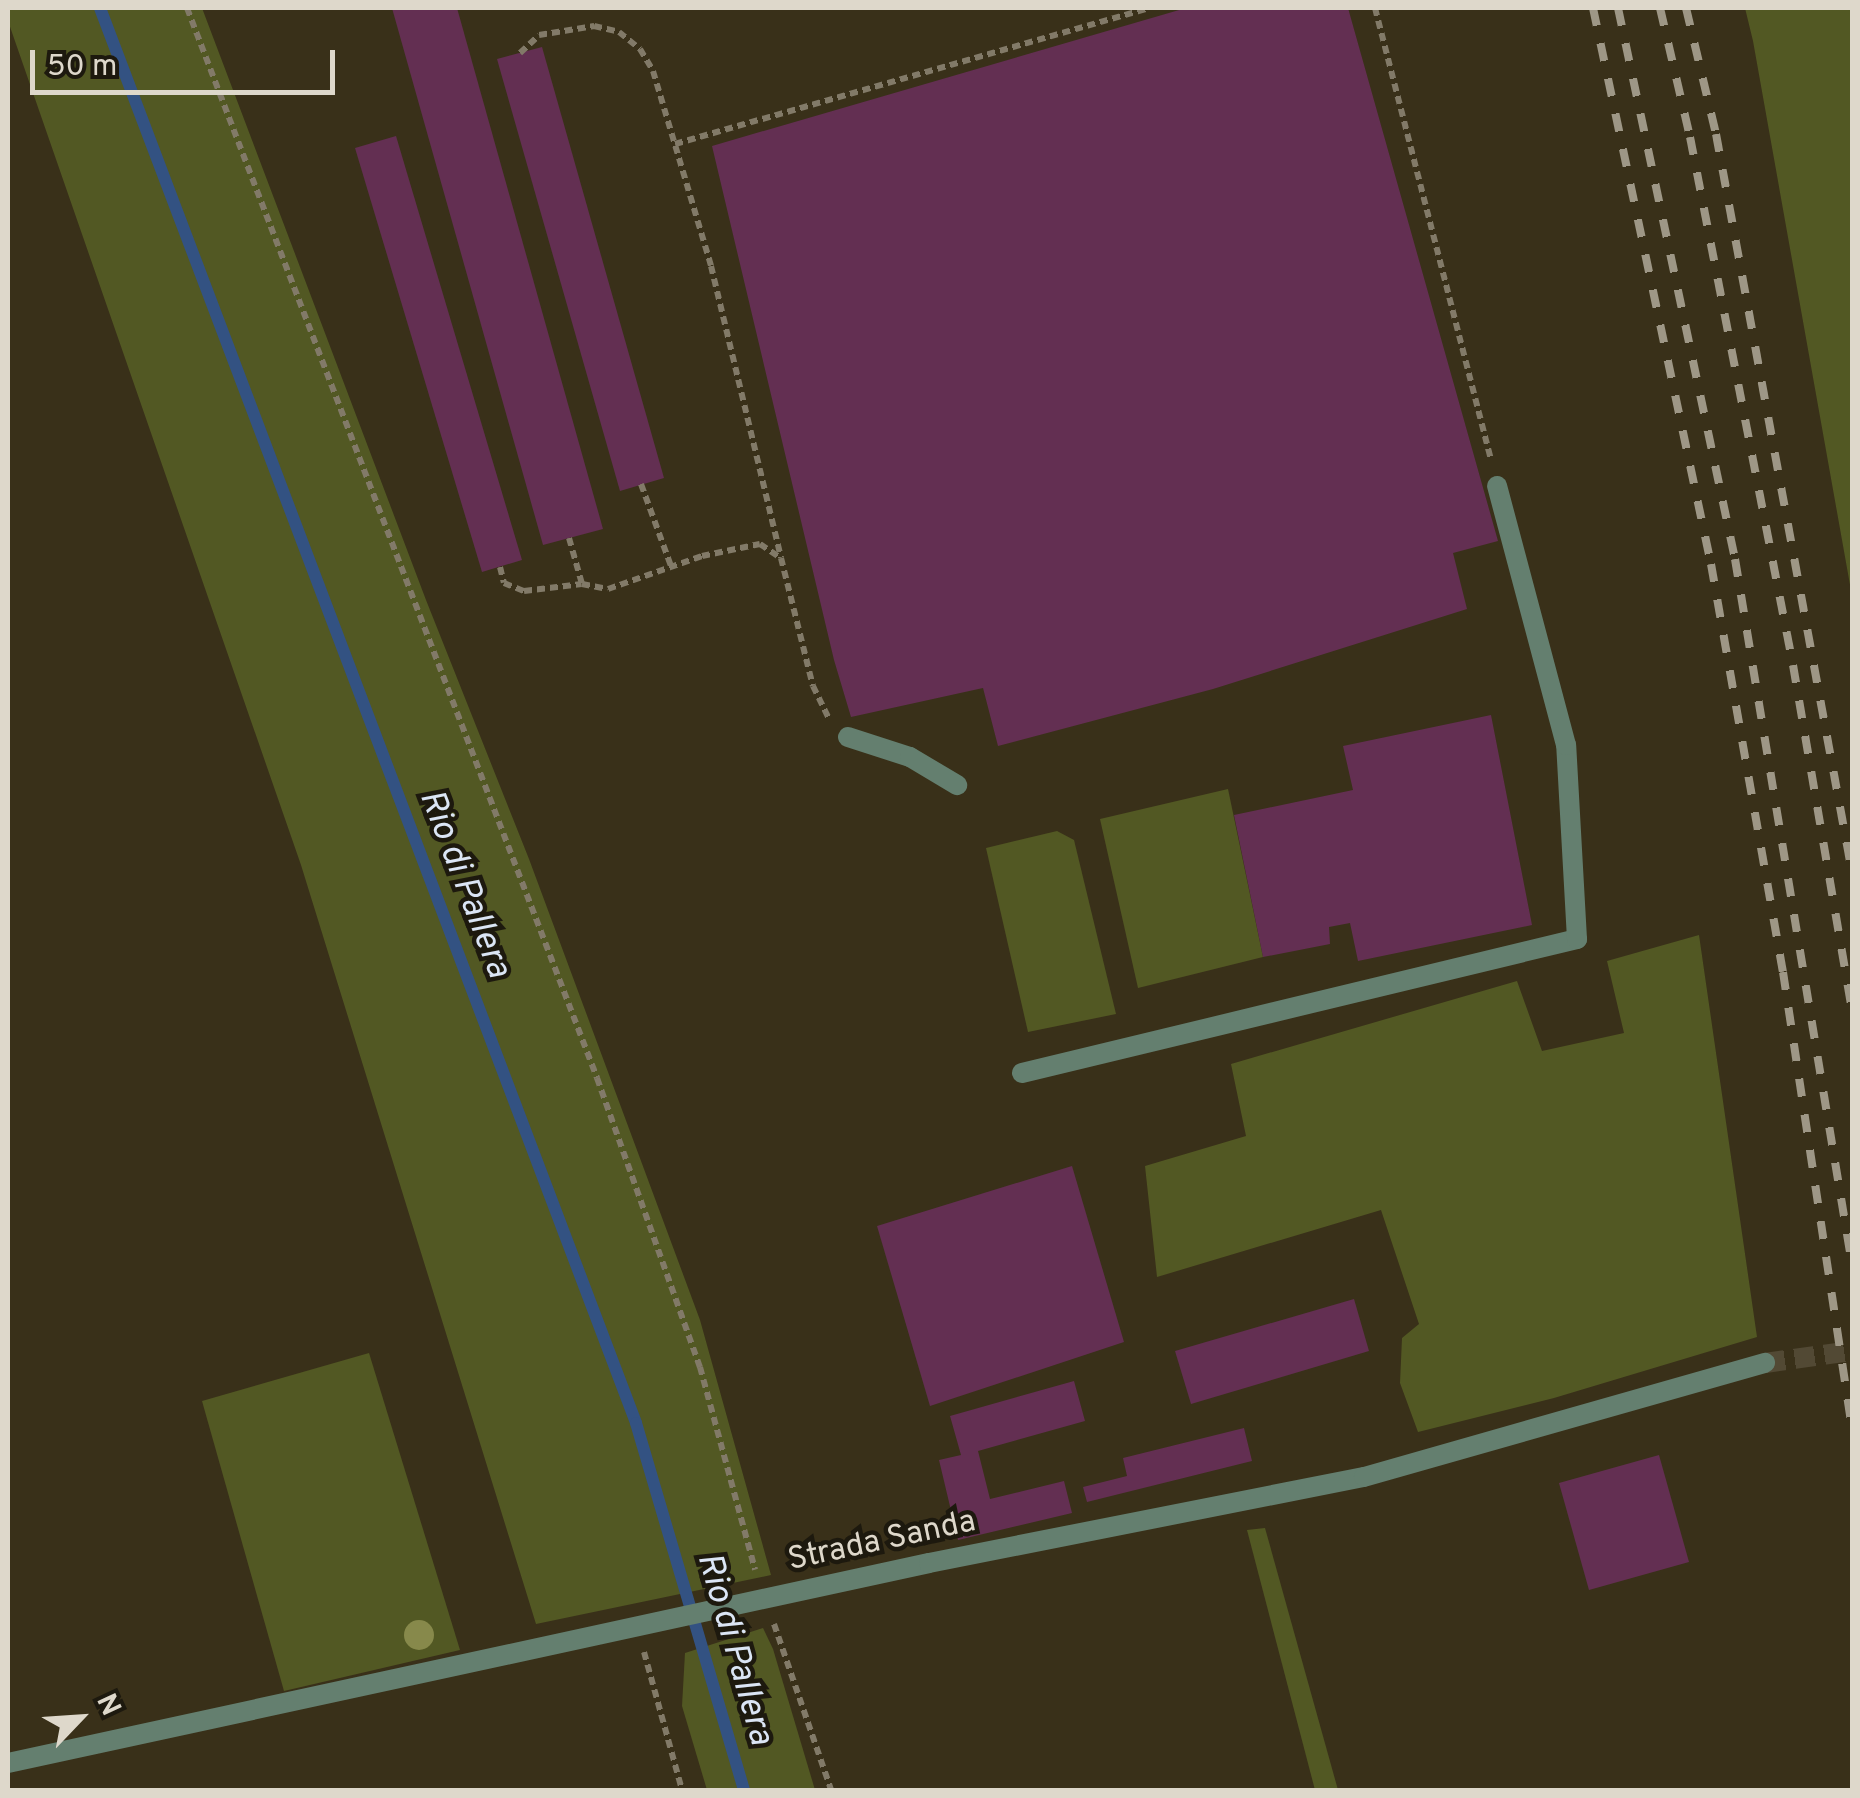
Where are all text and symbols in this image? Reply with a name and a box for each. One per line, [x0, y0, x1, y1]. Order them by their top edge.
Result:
scale bar [35, 30, 340, 92]
text: 50 m [47, 49, 117, 86]
water label: Rio di Pallera [409, 784, 519, 984]
street label: Strada Sanda [785, 1503, 979, 1581]
water label: Rio di Pallera [687, 1548, 781, 1750]
north arrow [30, 1668, 130, 1768]
text: N [87, 1689, 128, 1722]

